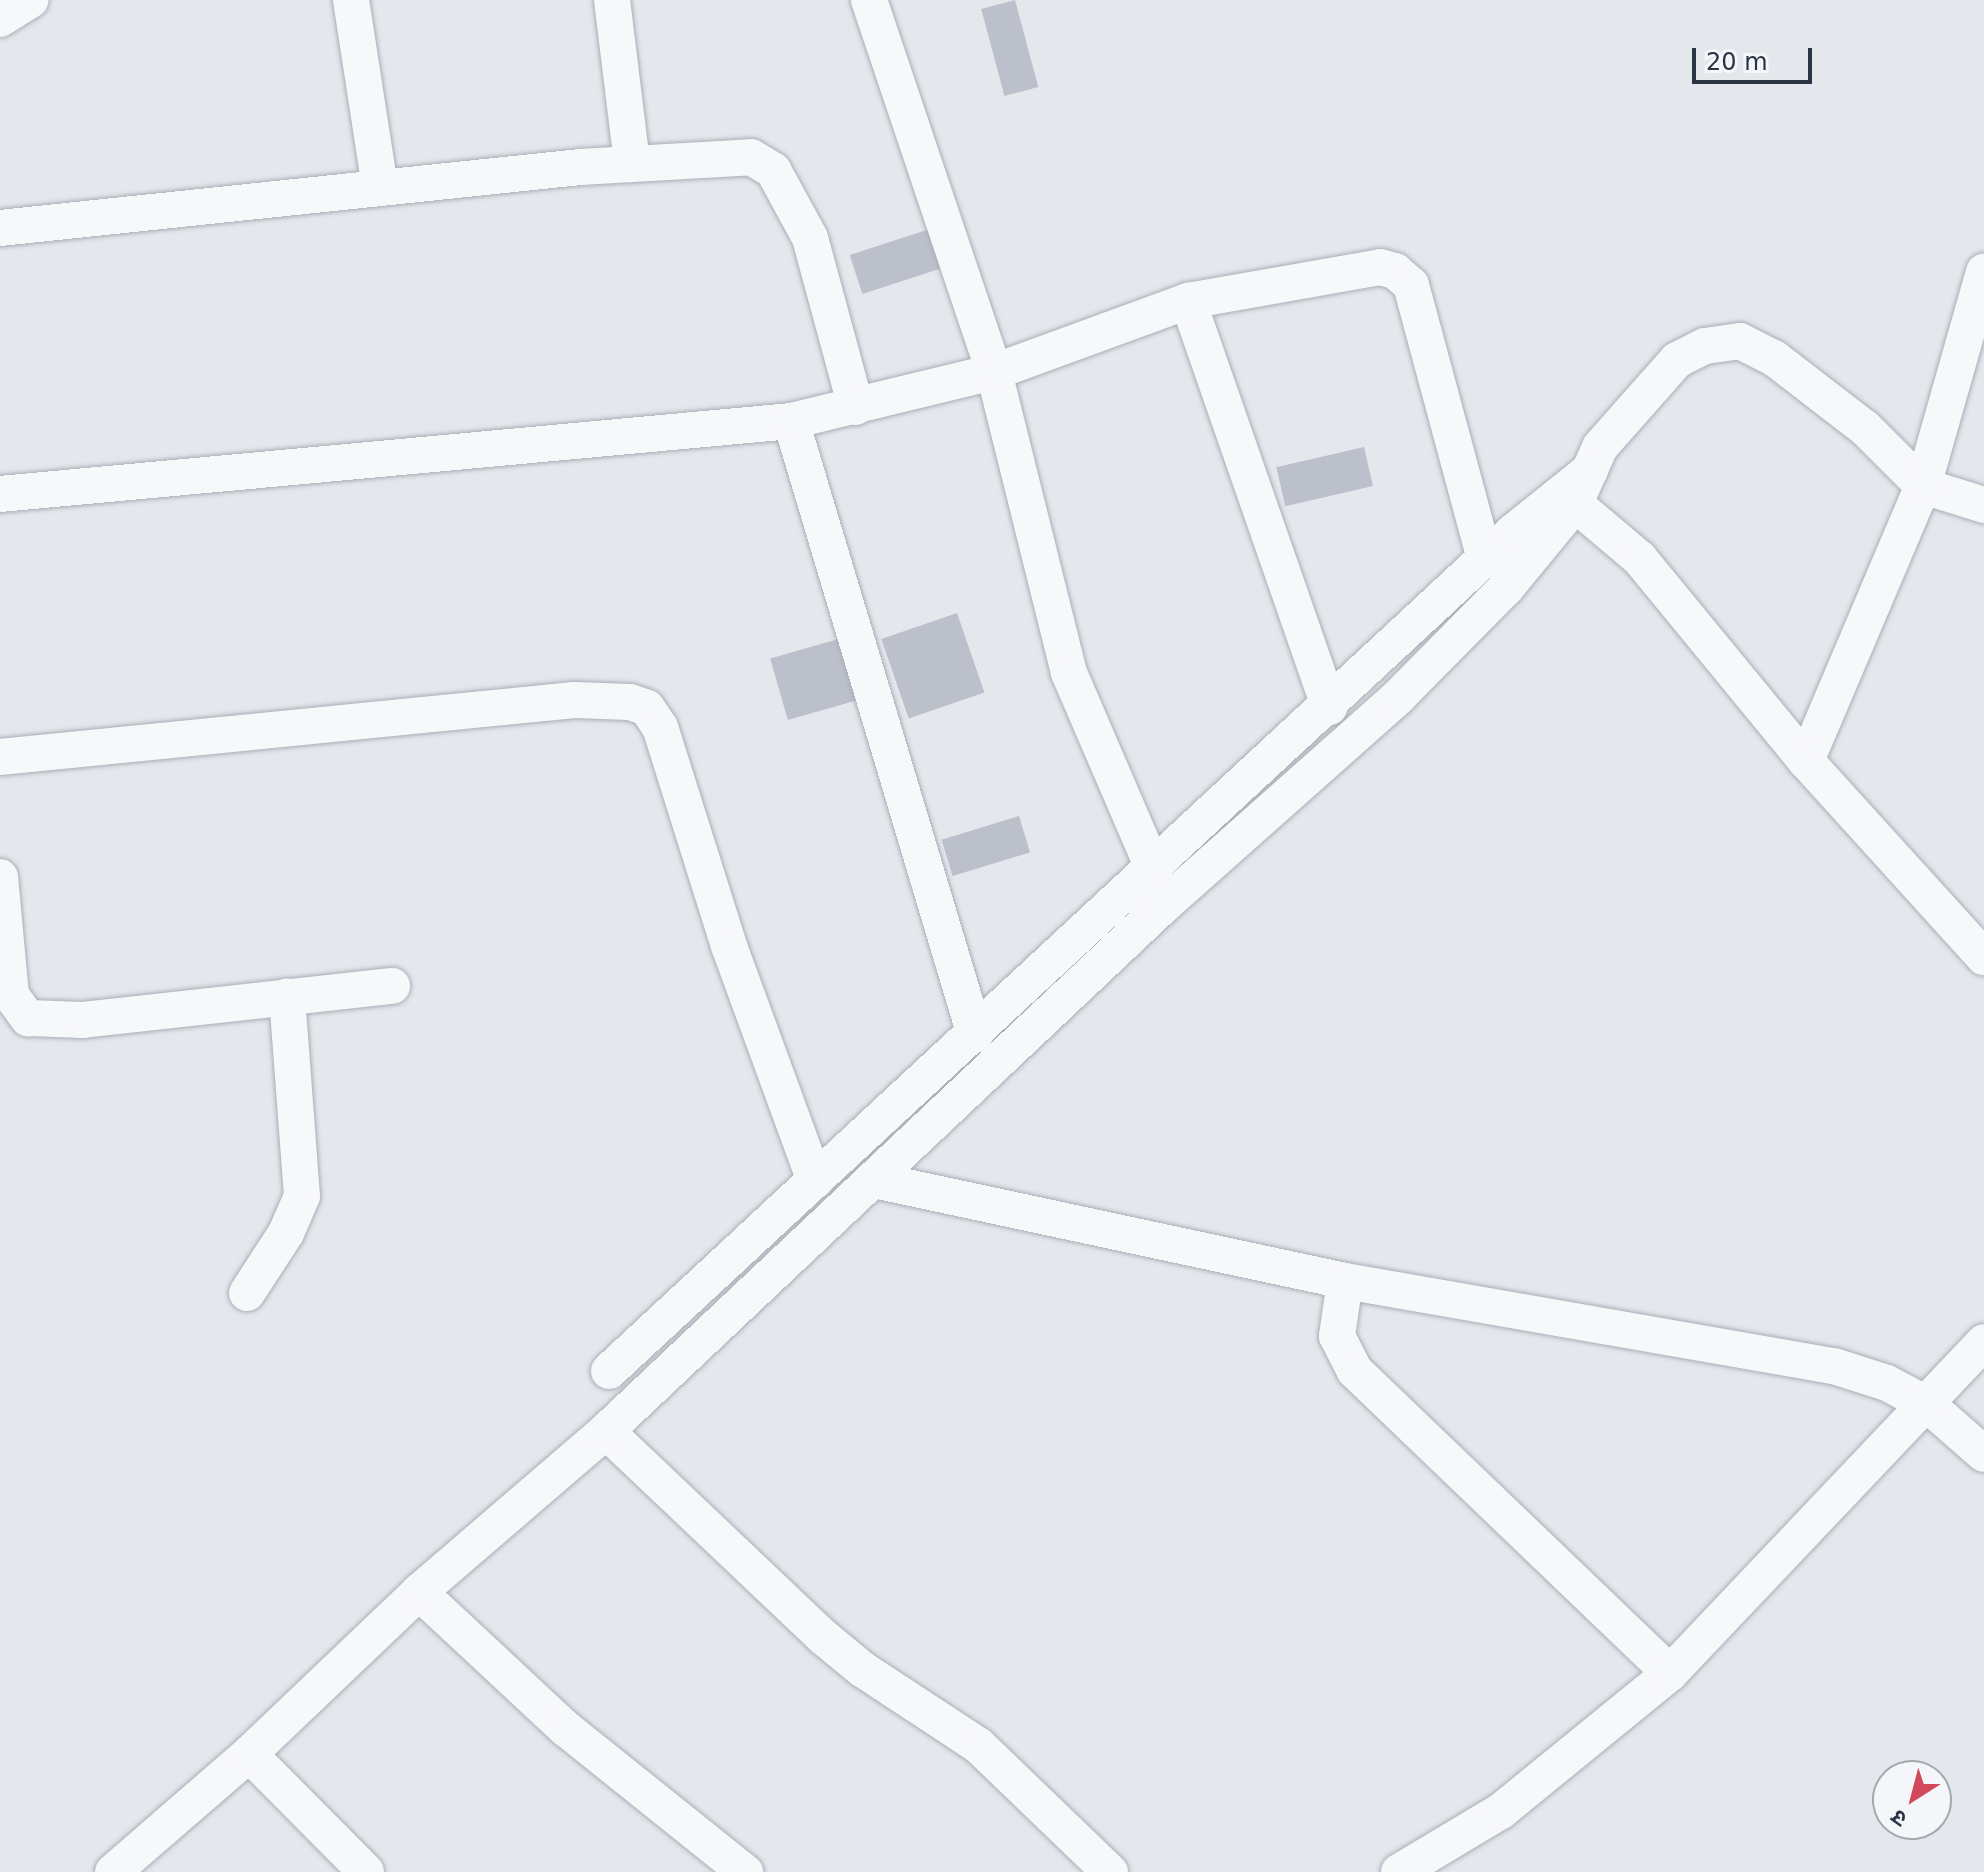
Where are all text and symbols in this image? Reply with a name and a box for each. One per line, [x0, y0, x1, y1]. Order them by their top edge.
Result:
scale bar [1696, 32, 1816, 82]
text: 20 m [1706, 48, 1768, 76]
north arrow [1872, 1760, 1952, 1840]
text: उ [1886, 1804, 1911, 1832]

